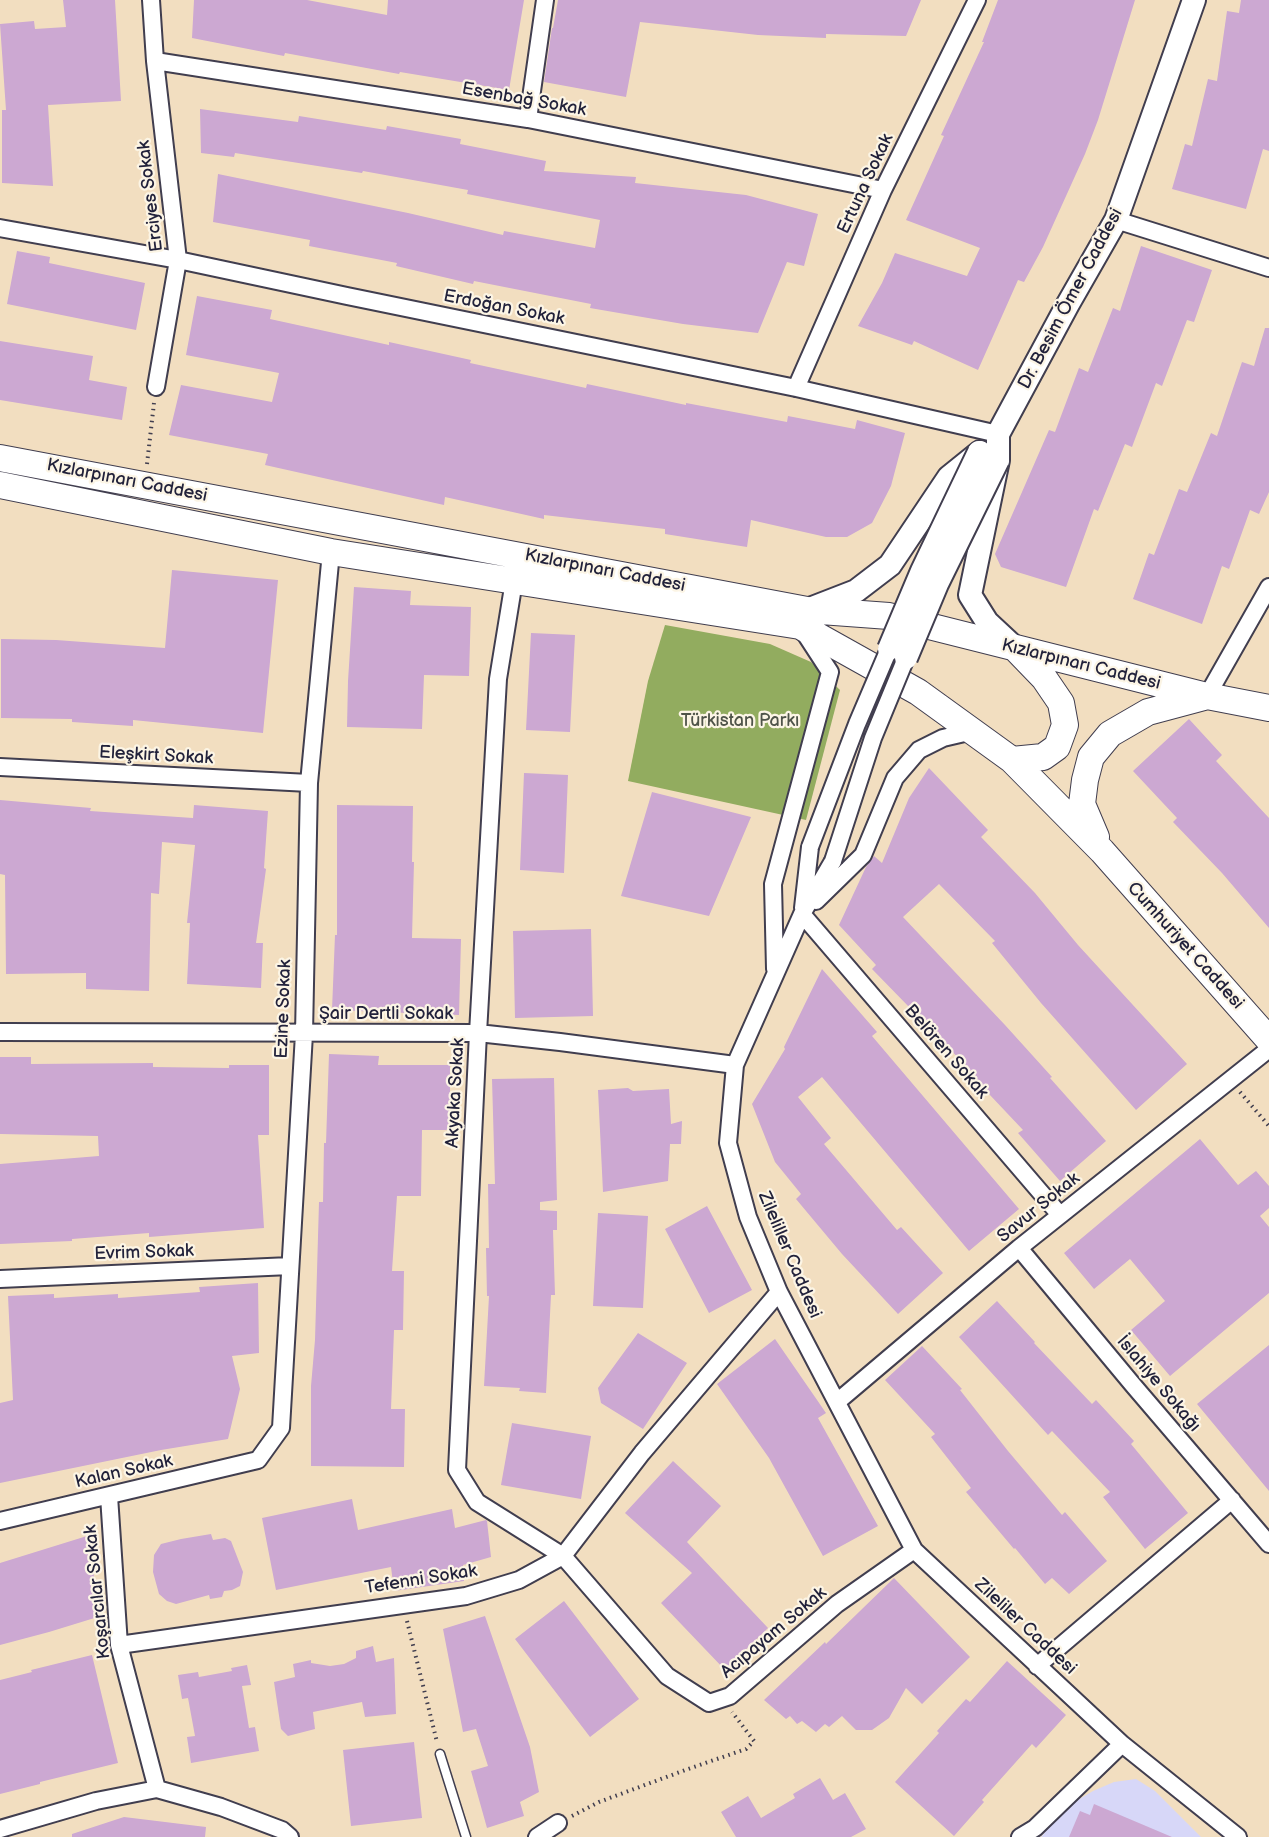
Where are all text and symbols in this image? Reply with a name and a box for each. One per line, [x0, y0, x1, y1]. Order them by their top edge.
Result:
street label: Esenbağ Sokak [460, 78, 588, 122]
street label: Ertuna Sokak [833, 131, 899, 237]
street label: Erciyes Sokak [133, 139, 169, 253]
street label: Dr. Besim Ömer Caddesi [1014, 205, 1128, 393]
street label: Erdoğan Sokak [442, 286, 566, 330]
street label: Kızlarpınarı Caddesi [45, 455, 209, 507]
street label: Kızlarpınarı Caddesi [523, 545, 687, 597]
street label: Kızlarpınarı Caddesi [999, 635, 1163, 695]
park label: Türkistan Parkı [681, 710, 799, 732]
street label: Eleşkirt Sokak [98, 742, 214, 770]
street label: Cumhuriyet Caddesi [1122, 878, 1248, 1014]
street label: Ezine Sokak [271, 959, 297, 1059]
street label: Belören Sokak [899, 1001, 993, 1103]
street label: Şair Dertli Sokak [319, 1003, 453, 1025]
street label: Akyaka Sokak [442, 1037, 470, 1149]
street label: Savur Sokak [993, 1168, 1085, 1248]
street label: Zileliller Caddesi [753, 1188, 825, 1322]
street label: Evrim Sokak [94, 1240, 194, 1266]
street label: İslahiye Sokağı [1111, 1331, 1205, 1437]
street label: Kalan Sokak [73, 1450, 175, 1494]
street label: Koşarcılar Sokak [80, 1524, 116, 1660]
street label: Tefenni Sokak [363, 1560, 479, 1600]
street label: Zileliler Caddesi [970, 1574, 1080, 1680]
street label: Acıpayam Sokak [717, 1583, 831, 1683]

